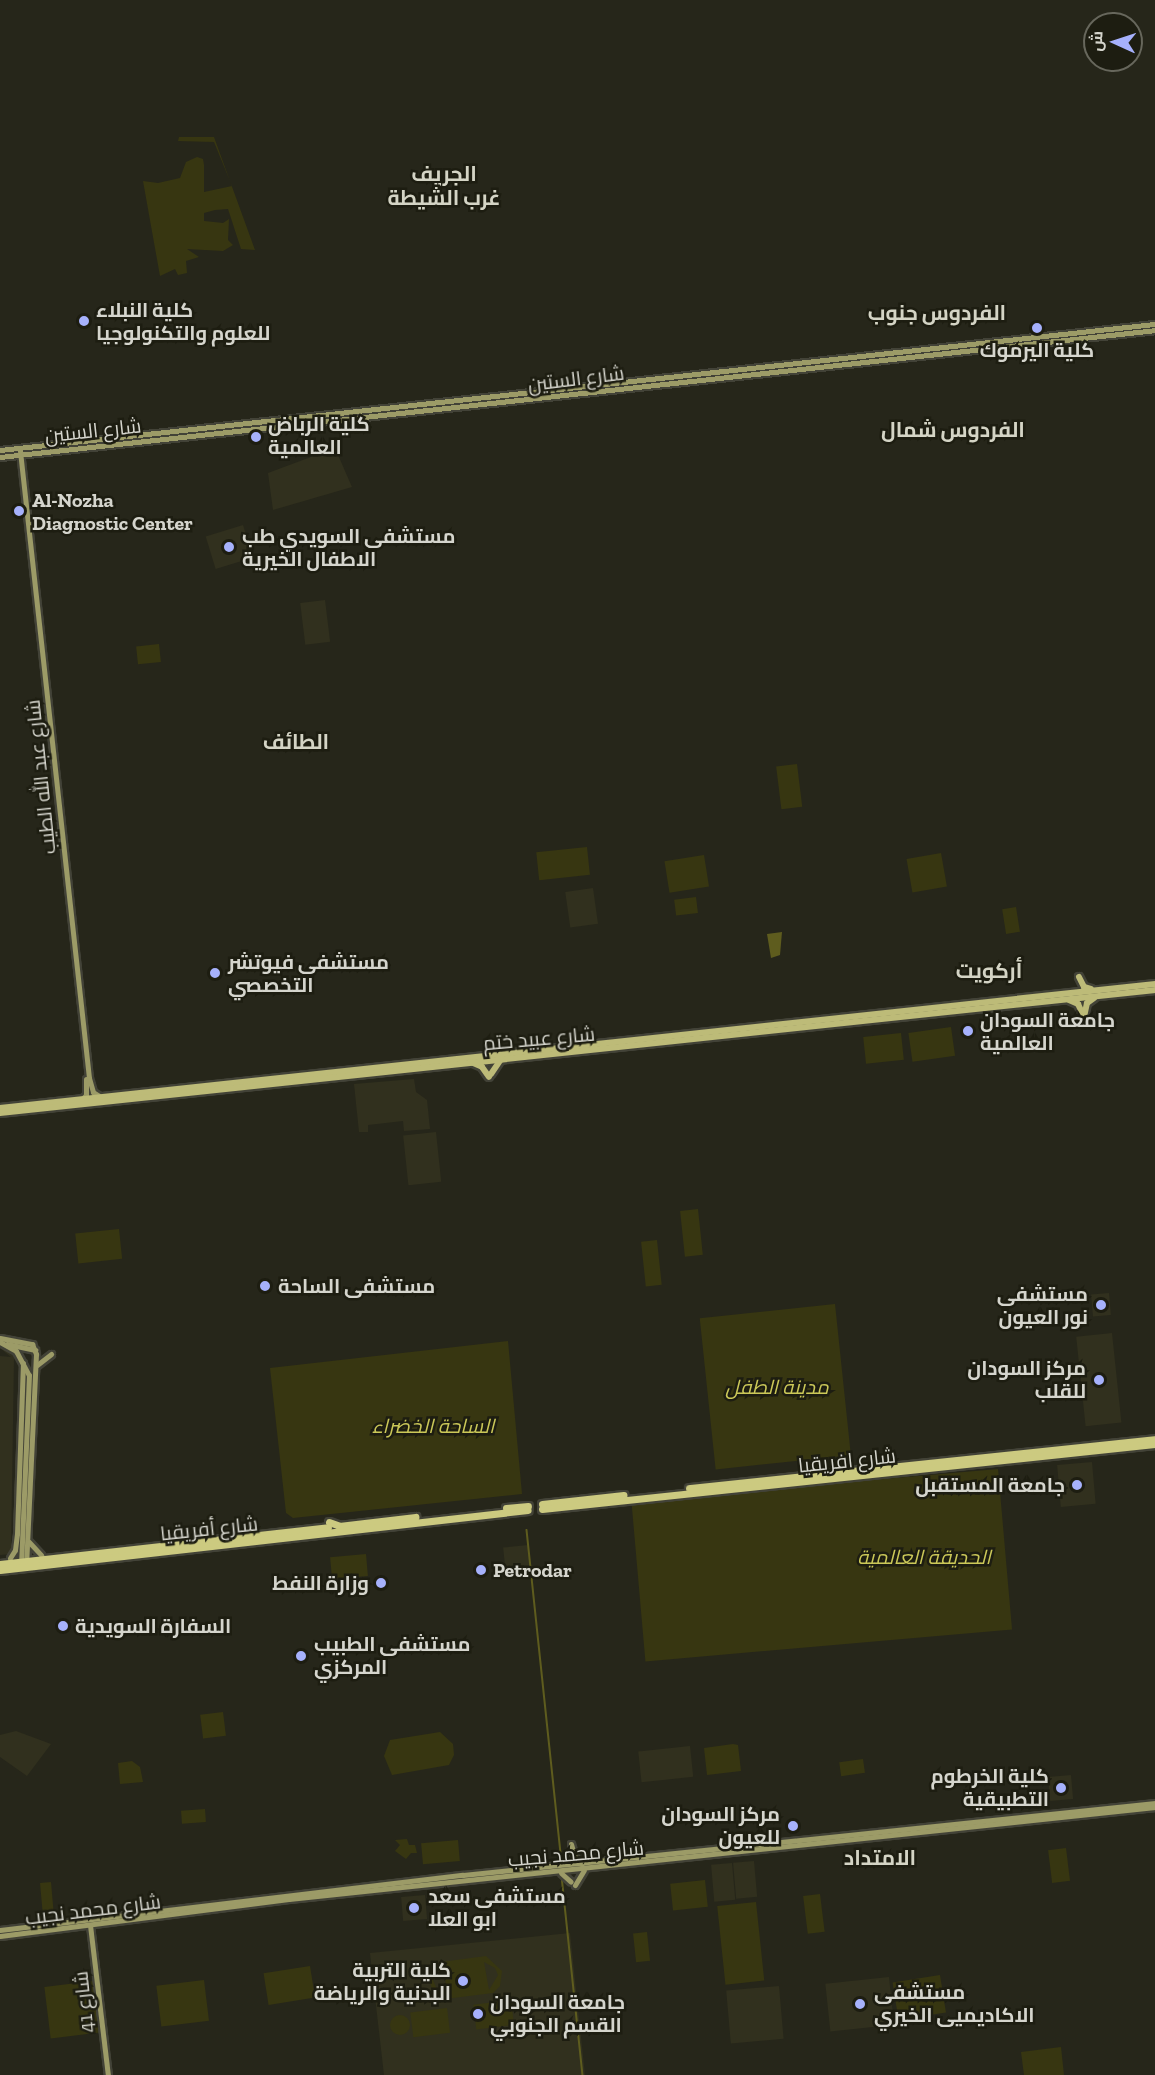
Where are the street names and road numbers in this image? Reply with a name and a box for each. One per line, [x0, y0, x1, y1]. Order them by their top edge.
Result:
street label: شارع الستين [526, 361, 626, 397]
street label: شارع الستين [43, 414, 143, 448]
street label: شارع عبد الله الطيب [21, 699, 61, 855]
street label: شارع عبيد ختم [482, 1022, 596, 1056]
street label: شارع افريقيا [797, 1444, 897, 1478]
street label: شارع أفريقيا [159, 1512, 259, 1546]
street label: شارع محمد نجيب [507, 1836, 645, 1872]
street label: شارع محمد نجيب [24, 1890, 162, 1930]
street label: شارع 41 [69, 1970, 99, 2034]

